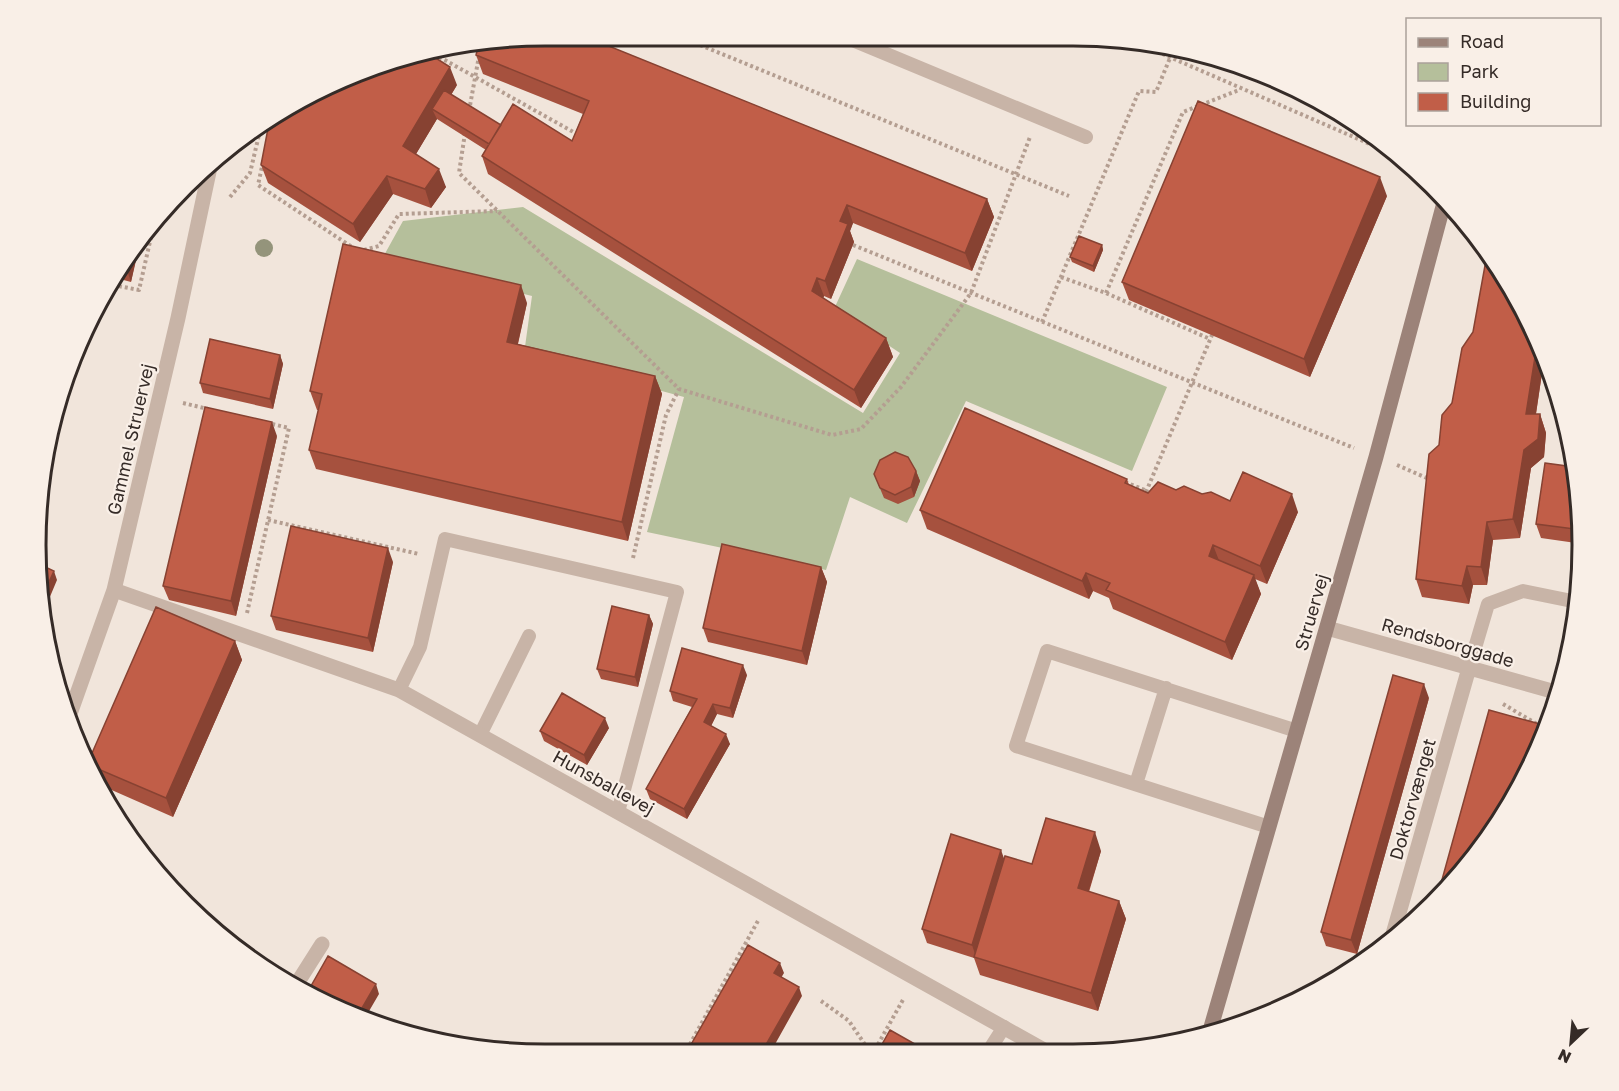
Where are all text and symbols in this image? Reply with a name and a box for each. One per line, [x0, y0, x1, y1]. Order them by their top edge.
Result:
legend [1406, 18, 1601, 126]
text: Road [1460, 30, 1504, 52]
text: Park [1460, 60, 1499, 82]
text: Building [1460, 90, 1531, 112]
street label: Gammel Struervej [102, 361, 158, 517]
street label: Struervej [1290, 571, 1332, 653]
street label: Rendsborggade [1379, 613, 1517, 671]
street label: Doktorvænget [1384, 736, 1440, 862]
street label: Hunsballevej [549, 745, 659, 819]
north arrow [1541, 1013, 1601, 1073]
text: N [1555, 1045, 1574, 1068]

